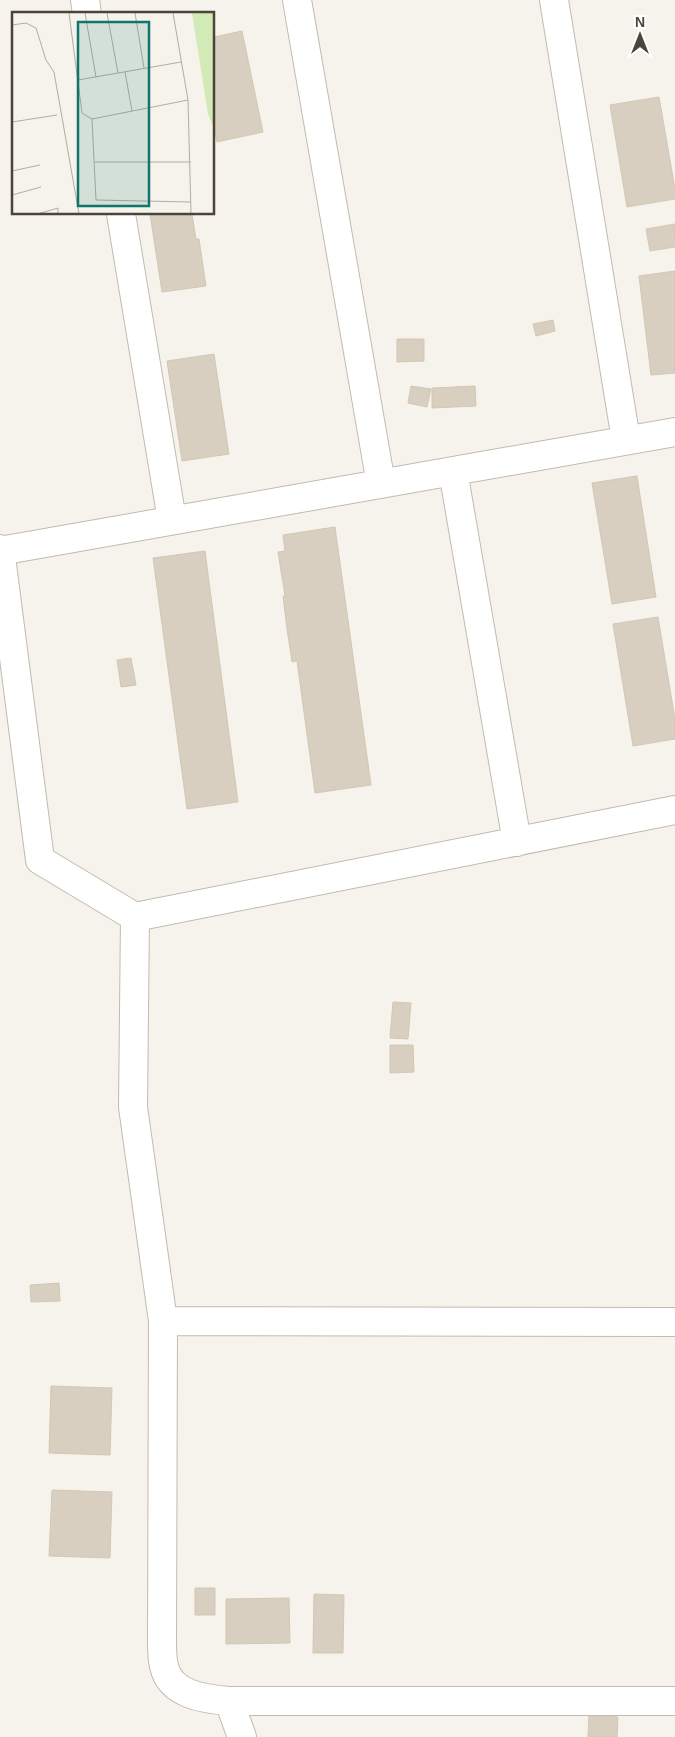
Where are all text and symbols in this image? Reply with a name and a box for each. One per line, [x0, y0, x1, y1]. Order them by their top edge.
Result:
north arrow [615, 10, 665, 60]
inset map [12, 12, 215, 215]
text: N [635, 14, 645, 30]

